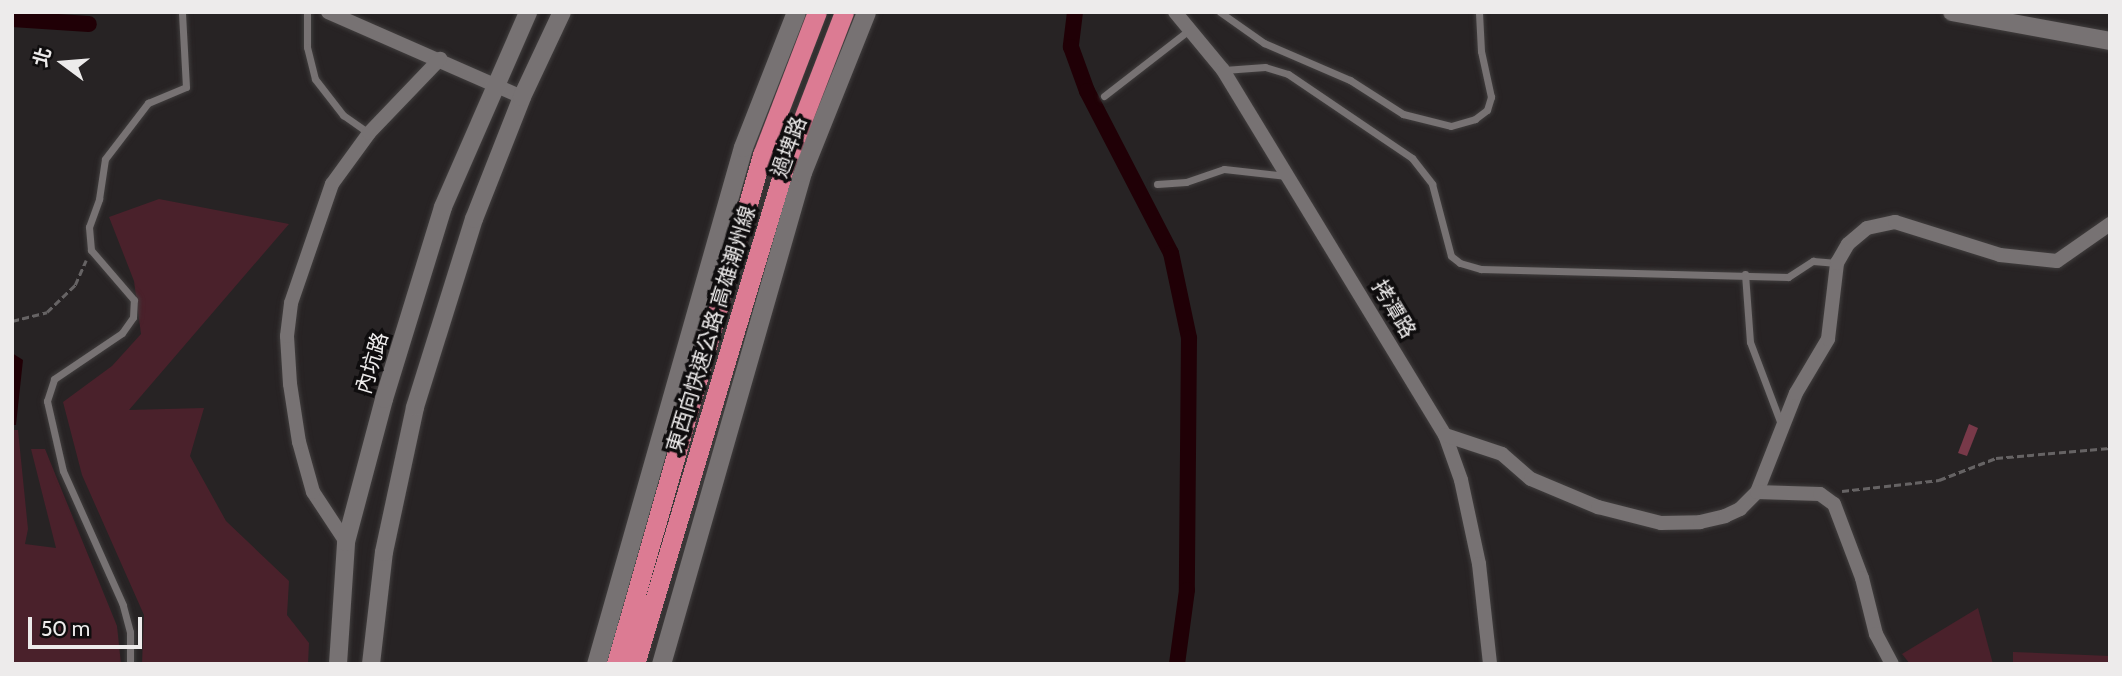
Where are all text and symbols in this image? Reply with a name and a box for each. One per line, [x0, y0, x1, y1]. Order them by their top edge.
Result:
north arrow [28, 28, 98, 98]
text: 北 [29, 45, 56, 69]
street label: 過埤路 [766, 113, 812, 181]
street label: 東西向快速公路 高雄潮州線 [661, 203, 761, 455]
street label: 拷潭路 [1367, 276, 1421, 342]
street label: 內坑路 [351, 329, 393, 397]
scale bar [32, 602, 145, 646]
text: 50 m [41, 616, 90, 641]

